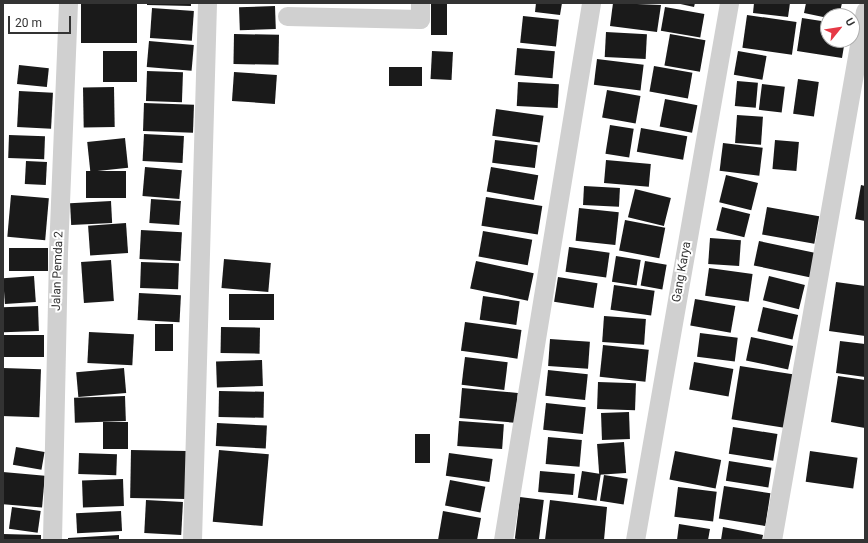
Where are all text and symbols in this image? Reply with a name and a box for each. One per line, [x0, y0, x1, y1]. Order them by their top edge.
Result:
scale bar [10, 8, 73, 34]
north arrow [820, 8, 860, 48]
text: 20 m [15, 16, 42, 30]
text: U [843, 16, 857, 29]
street label: Jalan Pemda 2 [49, 231, 67, 311]
street label: Gang Karya [670, 241, 694, 303]

